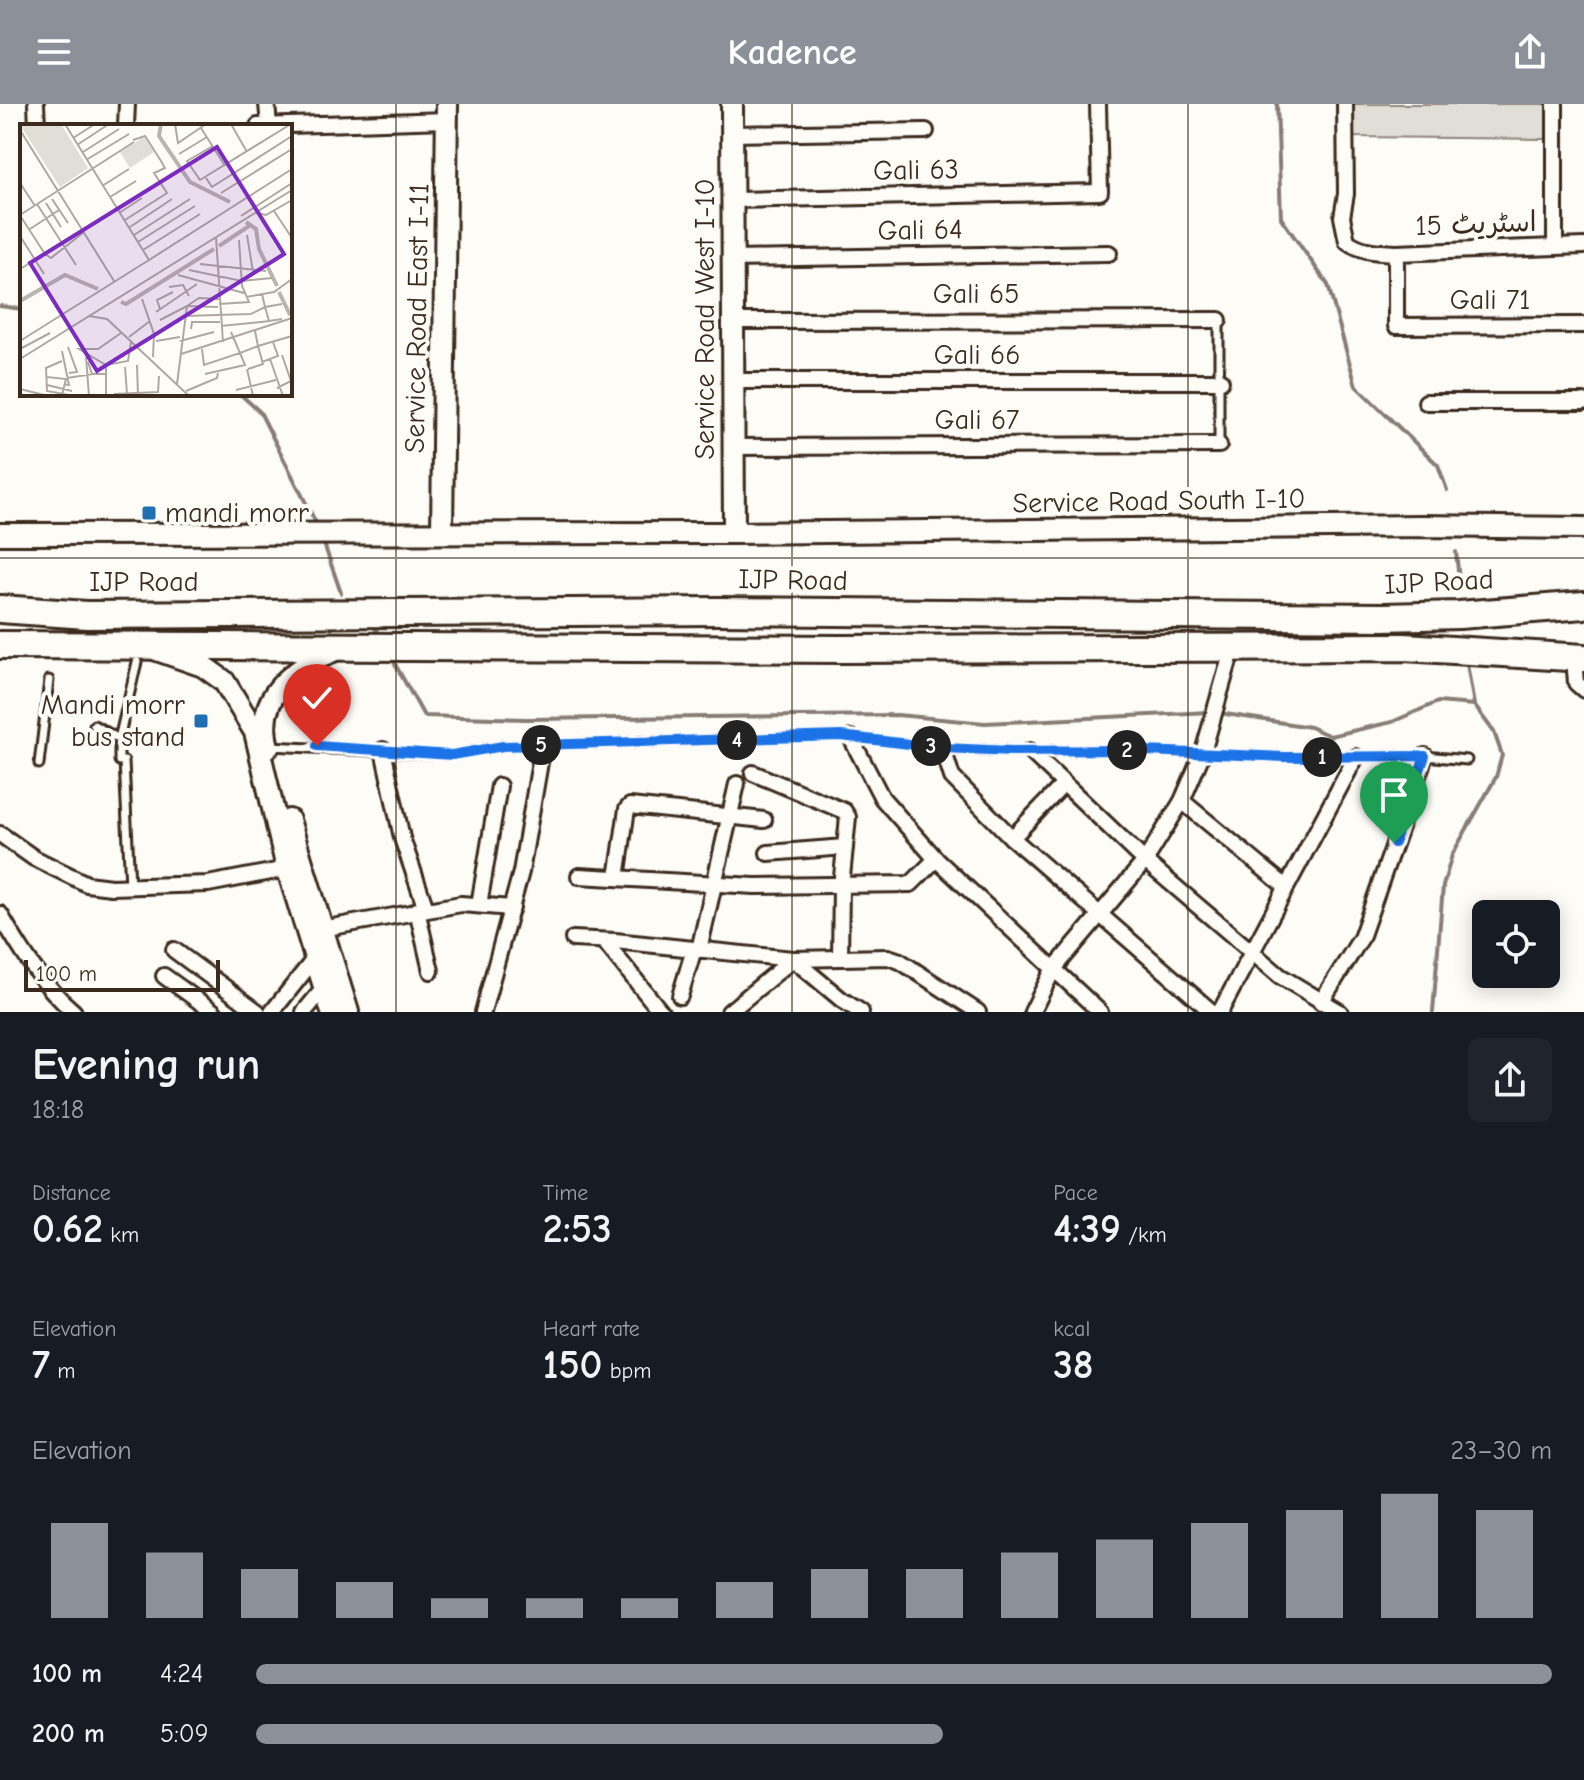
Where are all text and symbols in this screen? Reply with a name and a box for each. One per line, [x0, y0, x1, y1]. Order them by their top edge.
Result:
icon: menu [32, 30, 76, 74]
icon: share [1508, 30, 1552, 74]
text: Kadence [727, 32, 857, 73]
inset map [20, 124, 292, 396]
street label: Gali 63 [873, 153, 959, 187]
street label: Service Road West I-10 [689, 178, 721, 460]
street label: Service Road East I-11 [399, 183, 435, 453]
street label: اسٹریٹ 15 [1415, 206, 1537, 242]
street label: Gali 64 [877, 213, 963, 247]
street label: Gali 65 [933, 278, 1019, 310]
street label: Gali 71 [1450, 284, 1530, 316]
street label: Gali 66 [934, 339, 1020, 371]
street label: Gali 67 [935, 404, 1019, 436]
street label: Service Road South I-10 [1012, 482, 1306, 520]
place label: mandi morr [165, 497, 309, 529]
marker: mandi morr [140, 504, 158, 522]
street label: IJP Road [738, 563, 848, 597]
street label: IJP Road [1384, 563, 1494, 601]
street label: IJP Road [89, 566, 199, 598]
pin [283, 664, 351, 746]
icon: check [295, 676, 339, 720]
place label: Mandi morr bus stand [41, 689, 185, 753]
marker: Mandi morr bus stand [192, 712, 210, 730]
pin: 4 [717, 720, 757, 760]
pin: 5 [521, 725, 561, 765]
pin: 3 [911, 726, 951, 766]
text: 4 [732, 727, 742, 753]
pin: 2 [1107, 730, 1147, 770]
text: 5 [535, 732, 547, 758]
text: 3 [926, 733, 936, 759]
text: 2 [1122, 737, 1132, 763]
pin: 1 [1302, 737, 1342, 777]
text: 1 [1318, 744, 1326, 770]
pin [1360, 761, 1428, 843]
icon: arrive [1372, 773, 1416, 817]
map controls [1472, 900, 1560, 988]
button: locate [1472, 900, 1560, 988]
scale bar [24, 956, 220, 992]
text: 100 m [36, 961, 97, 987]
button: share [1468, 1038, 1552, 1122]
text: Evening run [32, 1039, 260, 1090]
text: 18:18 [32, 1095, 84, 1125]
text: Distance [32, 1180, 111, 1206]
text: Time [543, 1180, 588, 1206]
text: Pace [1053, 1180, 1098, 1206]
text: 0.62 [32, 1206, 103, 1252]
text: 2:53 [543, 1206, 612, 1252]
text: 4:39 [1053, 1206, 1121, 1252]
text: km [103, 1222, 139, 1248]
text: /km [1121, 1222, 1167, 1248]
text: Elevation [32, 1316, 116, 1342]
text: Heart rate [543, 1316, 640, 1342]
text: kcal [1053, 1316, 1090, 1342]
text: 7 [32, 1342, 50, 1388]
text: 150 [543, 1342, 603, 1388]
text: 38 [1053, 1342, 1094, 1388]
text: m [50, 1358, 76, 1384]
text: bpm [603, 1358, 652, 1384]
text: Elevation [32, 1436, 132, 1466]
text: 23–30 m [1450, 1436, 1552, 1466]
text: 100 m [32, 1659, 102, 1689]
text: 4:24 [160, 1659, 203, 1689]
text: 200 m [32, 1719, 105, 1749]
text: 5:09 [160, 1719, 208, 1749]

